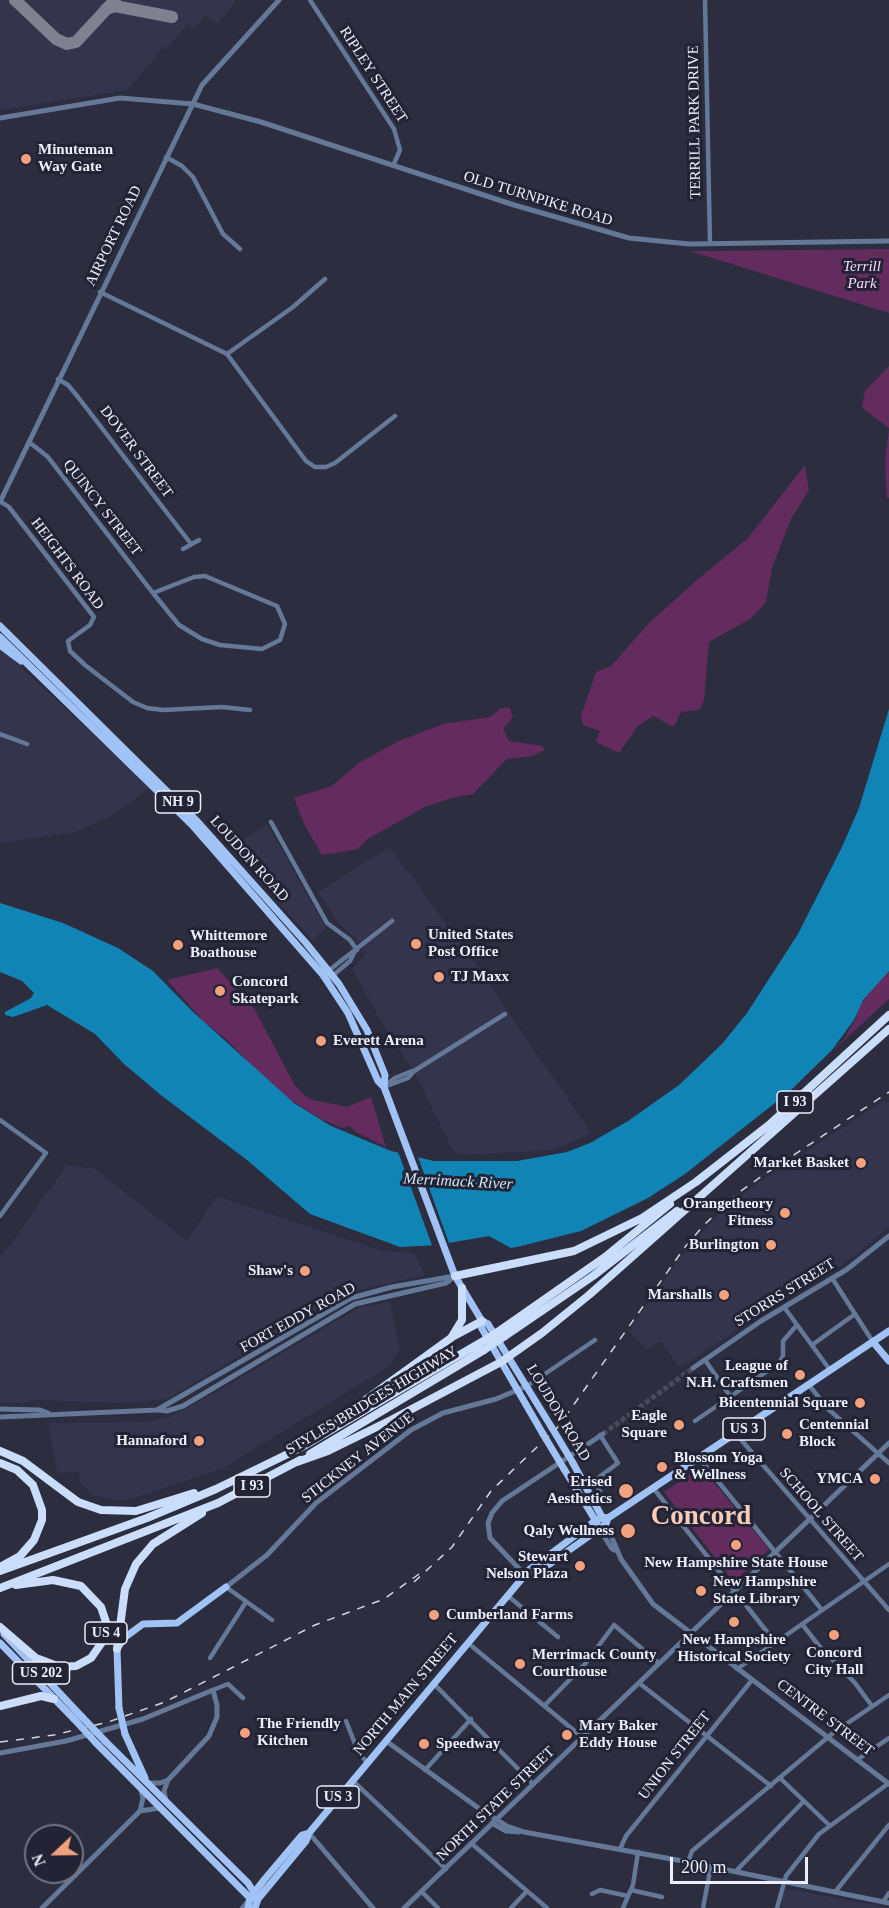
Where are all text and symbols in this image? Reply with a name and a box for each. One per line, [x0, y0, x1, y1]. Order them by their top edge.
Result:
street label: RIPLEY STREET [335, 23, 411, 127]
street label: TERRILL PARK DRIVE [685, 45, 705, 199]
place label: Minuteman Way Gate [38, 141, 113, 176]
marker: Minuteman Way Gate [19, 152, 33, 166]
street label: OLD TURNPIKE ROAD [461, 168, 615, 230]
street label: AIRPORT ROAD [82, 183, 146, 289]
park label: Terrill Park [843, 258, 881, 293]
street label: DOVER STREET [96, 402, 176, 502]
street label: QUINCY STREET [59, 456, 145, 560]
street label: HEIGHTS ROAD [27, 514, 107, 614]
road number: NH 9 [156, 791, 201, 813]
street label: LOUDON ROAD [206, 812, 292, 906]
place label: United States Post Office [428, 926, 513, 961]
place label: Whittemore Boathouse [190, 927, 267, 962]
marker: United States Post Office [409, 937, 423, 951]
marker: Whittemore Boathouse [171, 938, 185, 952]
place label: TJ Maxx [451, 968, 509, 986]
marker: TJ Maxx [432, 970, 446, 984]
place label: Concord Skatepark [232, 973, 299, 1008]
marker: Concord Skatepark [213, 984, 227, 998]
place label: Everett Arena [333, 1032, 424, 1050]
marker: Everett Arena [314, 1034, 328, 1048]
road number: I 93 [777, 1091, 813, 1113]
place label: Market Basket [754, 1154, 849, 1172]
marker: Market Basket [854, 1156, 868, 1170]
water label: Merrimack River [403, 1170, 513, 1194]
place label: Orangetheory Fitness [683, 1195, 773, 1230]
marker: Orangetheory Fitness [778, 1206, 792, 1220]
place label: Burlington [689, 1236, 759, 1254]
marker: Burlington [764, 1238, 778, 1252]
street label: STORRS STREET [731, 1255, 839, 1331]
place label: Shaw's [248, 1262, 293, 1280]
marker: Shaw's [298, 1264, 312, 1278]
street label: FORT EDDY ROAD [237, 1279, 359, 1357]
place label: Marshalls [648, 1286, 712, 1304]
marker: Marshalls [717, 1288, 731, 1302]
street label: STYLES BRIDGES HIGHWAY [283, 1343, 461, 1459]
place label: League of N.H. Craftsmen [686, 1357, 788, 1392]
street label: LOUDON ROAD [522, 1361, 594, 1465]
marker: League of N.H. Craftsmen [793, 1368, 807, 1382]
place label: Bicentennial Square [719, 1394, 848, 1412]
marker: Bicentennial Square [853, 1396, 867, 1410]
place label: Eagle Square [621, 1407, 667, 1442]
street label: STICKNEY AVENUE [298, 1409, 418, 1507]
place label: Centennial Block [799, 1416, 869, 1451]
marker: Eagle Square [672, 1418, 686, 1432]
road number: US 3 [723, 1418, 765, 1440]
marker: Centennial Block [780, 1427, 794, 1441]
place label: Hannaford [116, 1432, 187, 1450]
marker: Hannaford [192, 1434, 206, 1448]
place label: Blossom Yoga & Wellness [674, 1449, 763, 1484]
marker: Blossom Yoga & Wellness [655, 1460, 669, 1474]
street label: SCHOOL STREET [775, 1464, 867, 1566]
place label: YMCA [816, 1470, 863, 1488]
marker: YMCA [868, 1472, 882, 1486]
place label: Erised Aesthetics [547, 1473, 612, 1508]
road number: I 93 [234, 1475, 270, 1497]
marker: Erised Aesthetics [617, 1482, 635, 1500]
district label: Concord [651, 1501, 751, 1533]
place label: Qaly Wellness [524, 1522, 614, 1540]
marker: Qaly Wellness [619, 1522, 637, 1540]
marker: New Hampshire State House [729, 1538, 743, 1552]
place label: Stewart Nelson Plaza [486, 1548, 568, 1583]
place label: New Hampshire State House [644, 1554, 828, 1572]
marker: Stewart Nelson Plaza [573, 1559, 587, 1573]
place label: New Hampshire State Library [713, 1573, 816, 1608]
marker: New Hampshire State Library [694, 1584, 708, 1598]
place label: Cumberland Farms [446, 1606, 573, 1624]
marker: Cumberland Farms [427, 1608, 441, 1622]
marker: New Hampshire Historical Society [727, 1615, 741, 1629]
road number: US 4 [85, 1622, 127, 1644]
marker: Concord City Hall [827, 1628, 841, 1642]
street label: NORTH MAIN STREET [350, 1631, 462, 1759]
place label: New Hampshire Historical Society [678, 1631, 790, 1666]
place label: Concord City Hall [805, 1644, 863, 1679]
place label: Merrimack County Courthouse [532, 1646, 657, 1681]
marker: Merrimack County Courthouse [513, 1657, 527, 1671]
road number: US 202 [12, 1662, 70, 1684]
street label: CENTRE STREET [773, 1676, 877, 1760]
street label: UNION STREET [635, 1708, 715, 1804]
place label: The Friendly Kitchen [257, 1715, 341, 1750]
place label: Mary Baker Eddy House [579, 1717, 658, 1752]
marker: The Friendly Kitchen [238, 1726, 252, 1740]
marker: Mary Baker Eddy House [560, 1728, 574, 1742]
place label: Speedway [436, 1735, 500, 1753]
marker: Speedway [417, 1737, 431, 1751]
street label: NORTH STATE STREET [433, 1743, 559, 1865]
road number: US 3 [317, 1786, 359, 1808]
north arrow [24, 1824, 84, 1884]
scale bar [673, 1845, 811, 1883]
text: N [29, 1852, 49, 1869]
text: 200 m [681, 1857, 727, 1877]

